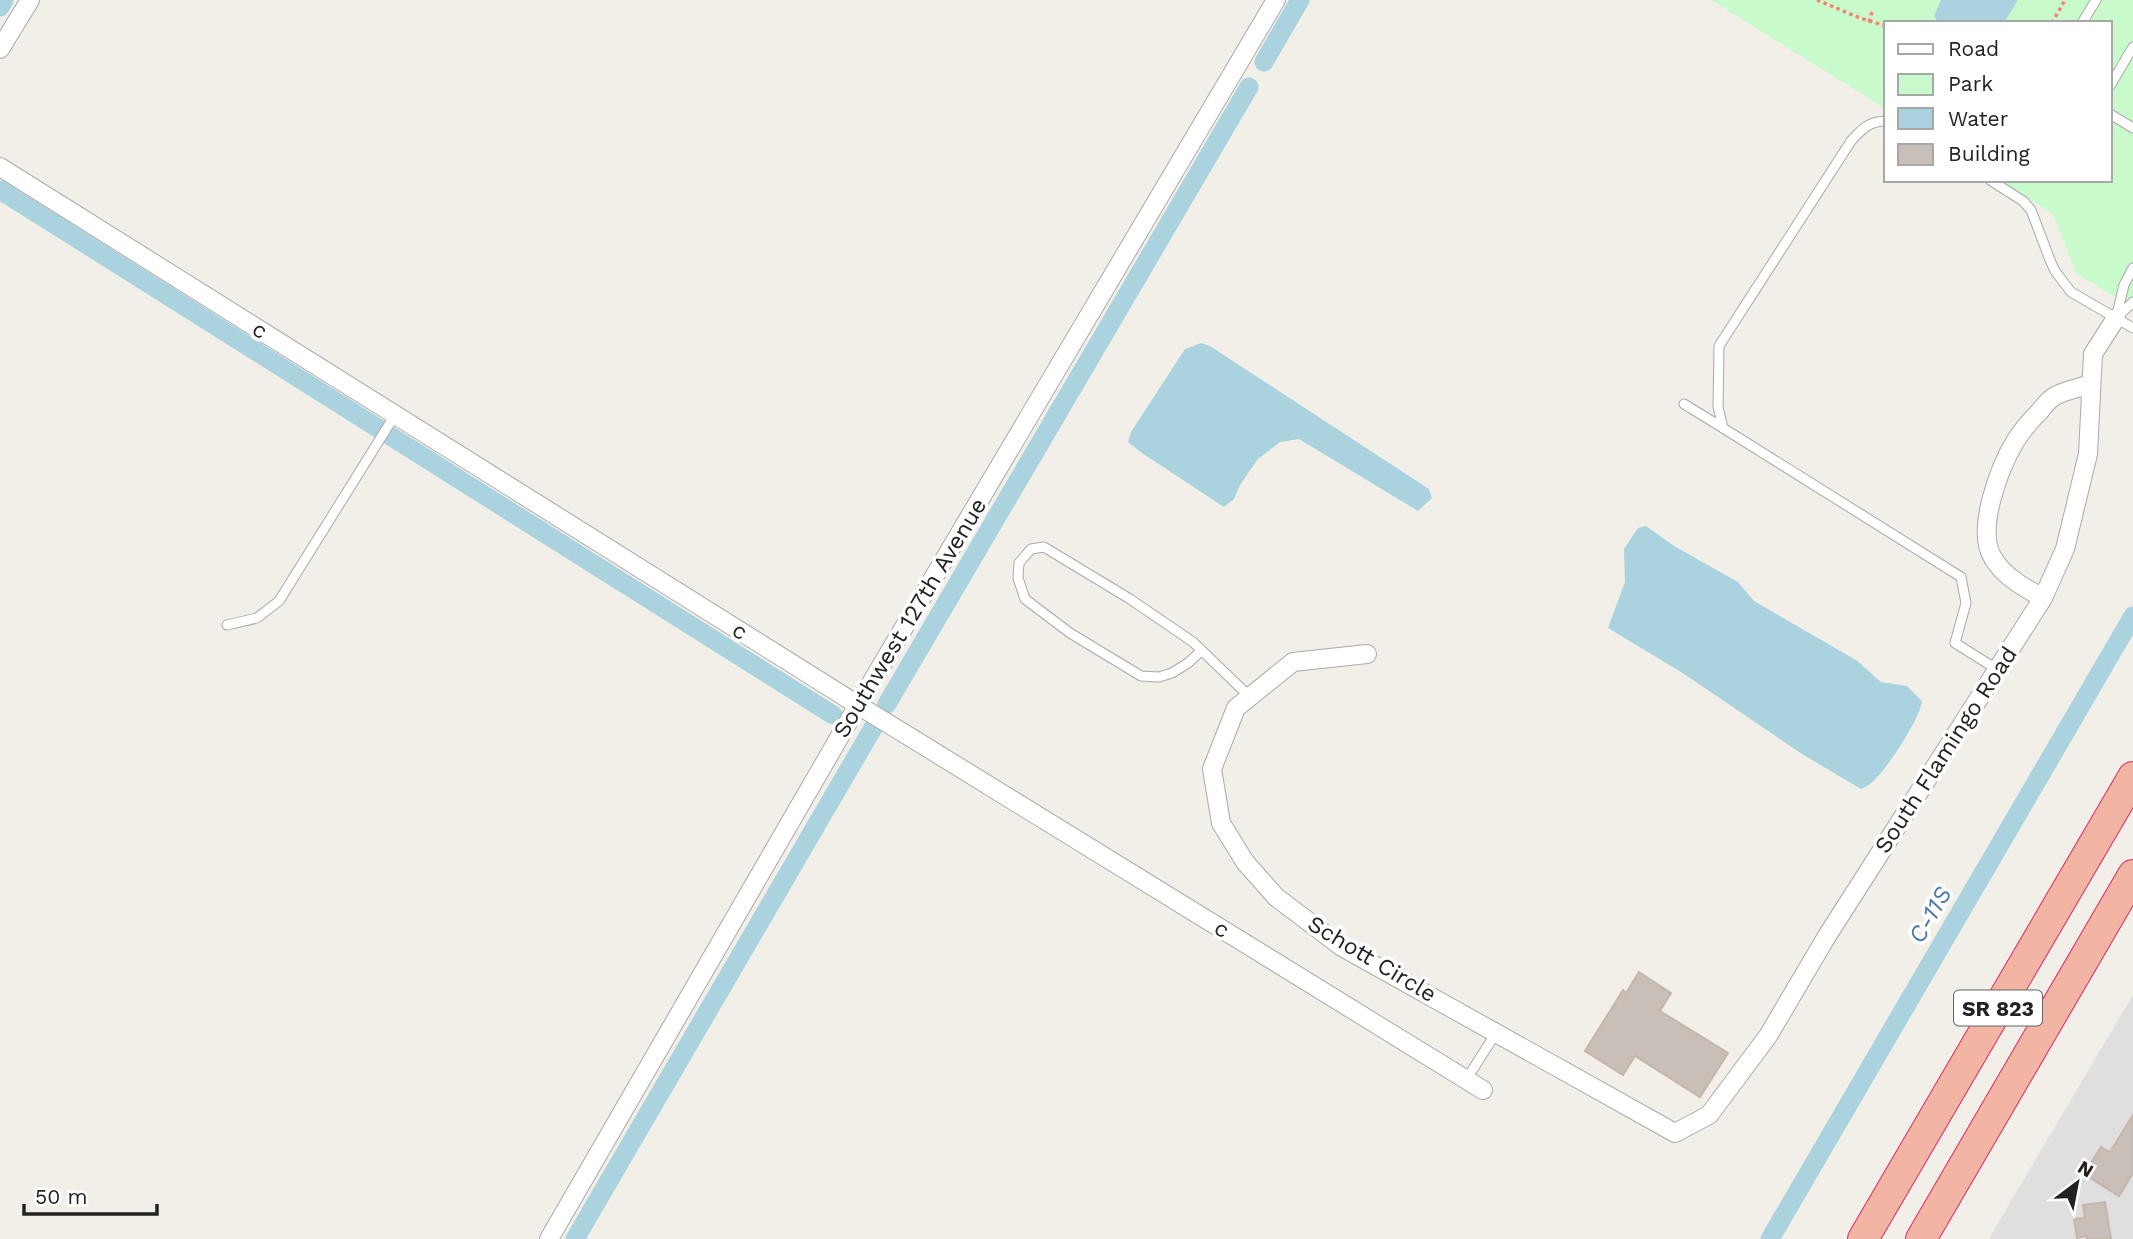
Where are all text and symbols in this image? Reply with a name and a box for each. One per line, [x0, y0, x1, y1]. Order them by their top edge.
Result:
legend [1884, 21, 2112, 182]
text: Road [1948, 36, 1999, 61]
text: Park [1948, 71, 1993, 96]
text: Water [1948, 106, 2009, 131]
text: Building [1948, 141, 2030, 166]
street label: c [247, 315, 273, 345]
street label: Southwest 127th Avenue [828, 493, 992, 743]
street label: c [727, 616, 753, 646]
street label: South Flamingo Road [1869, 642, 2023, 858]
water label: C-11S [1903, 881, 1958, 948]
street label: Schott Circle [1303, 910, 1441, 1008]
street label: c [1209, 914, 1235, 944]
road number: SR 823 [1954, 990, 2042, 1026]
north arrow [2042, 1148, 2112, 1218]
text: N [2074, 1156, 2098, 1182]
scale bar [24, 1172, 158, 1216]
text: 50 m [35, 1184, 87, 1209]

